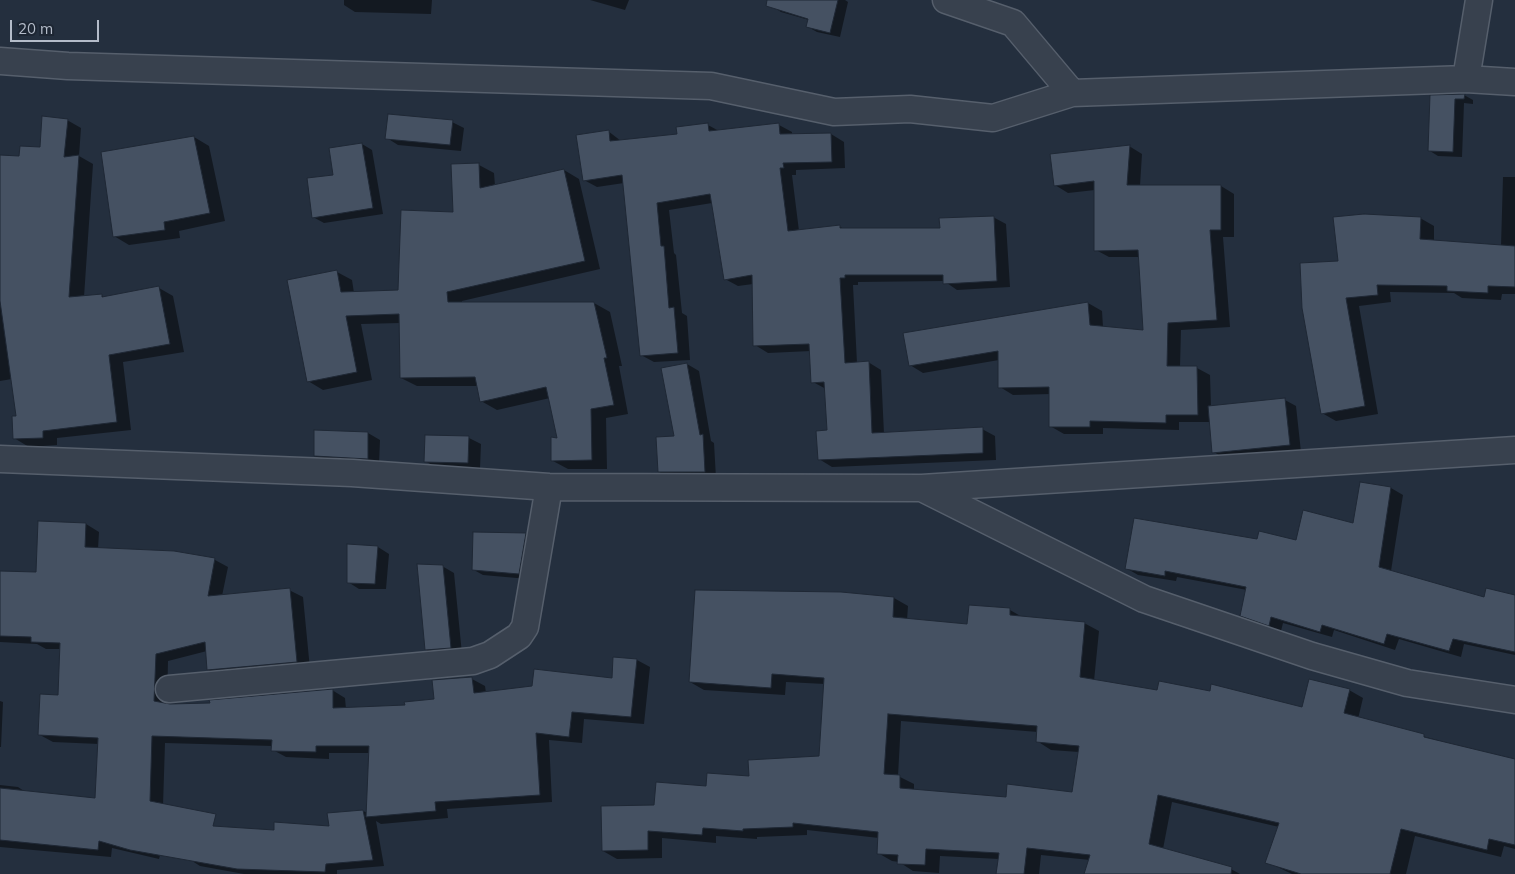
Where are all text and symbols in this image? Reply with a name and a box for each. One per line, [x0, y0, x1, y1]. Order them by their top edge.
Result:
scale bar [12, 10, 101, 42]
text: 20 m [18, 19, 53, 38]

